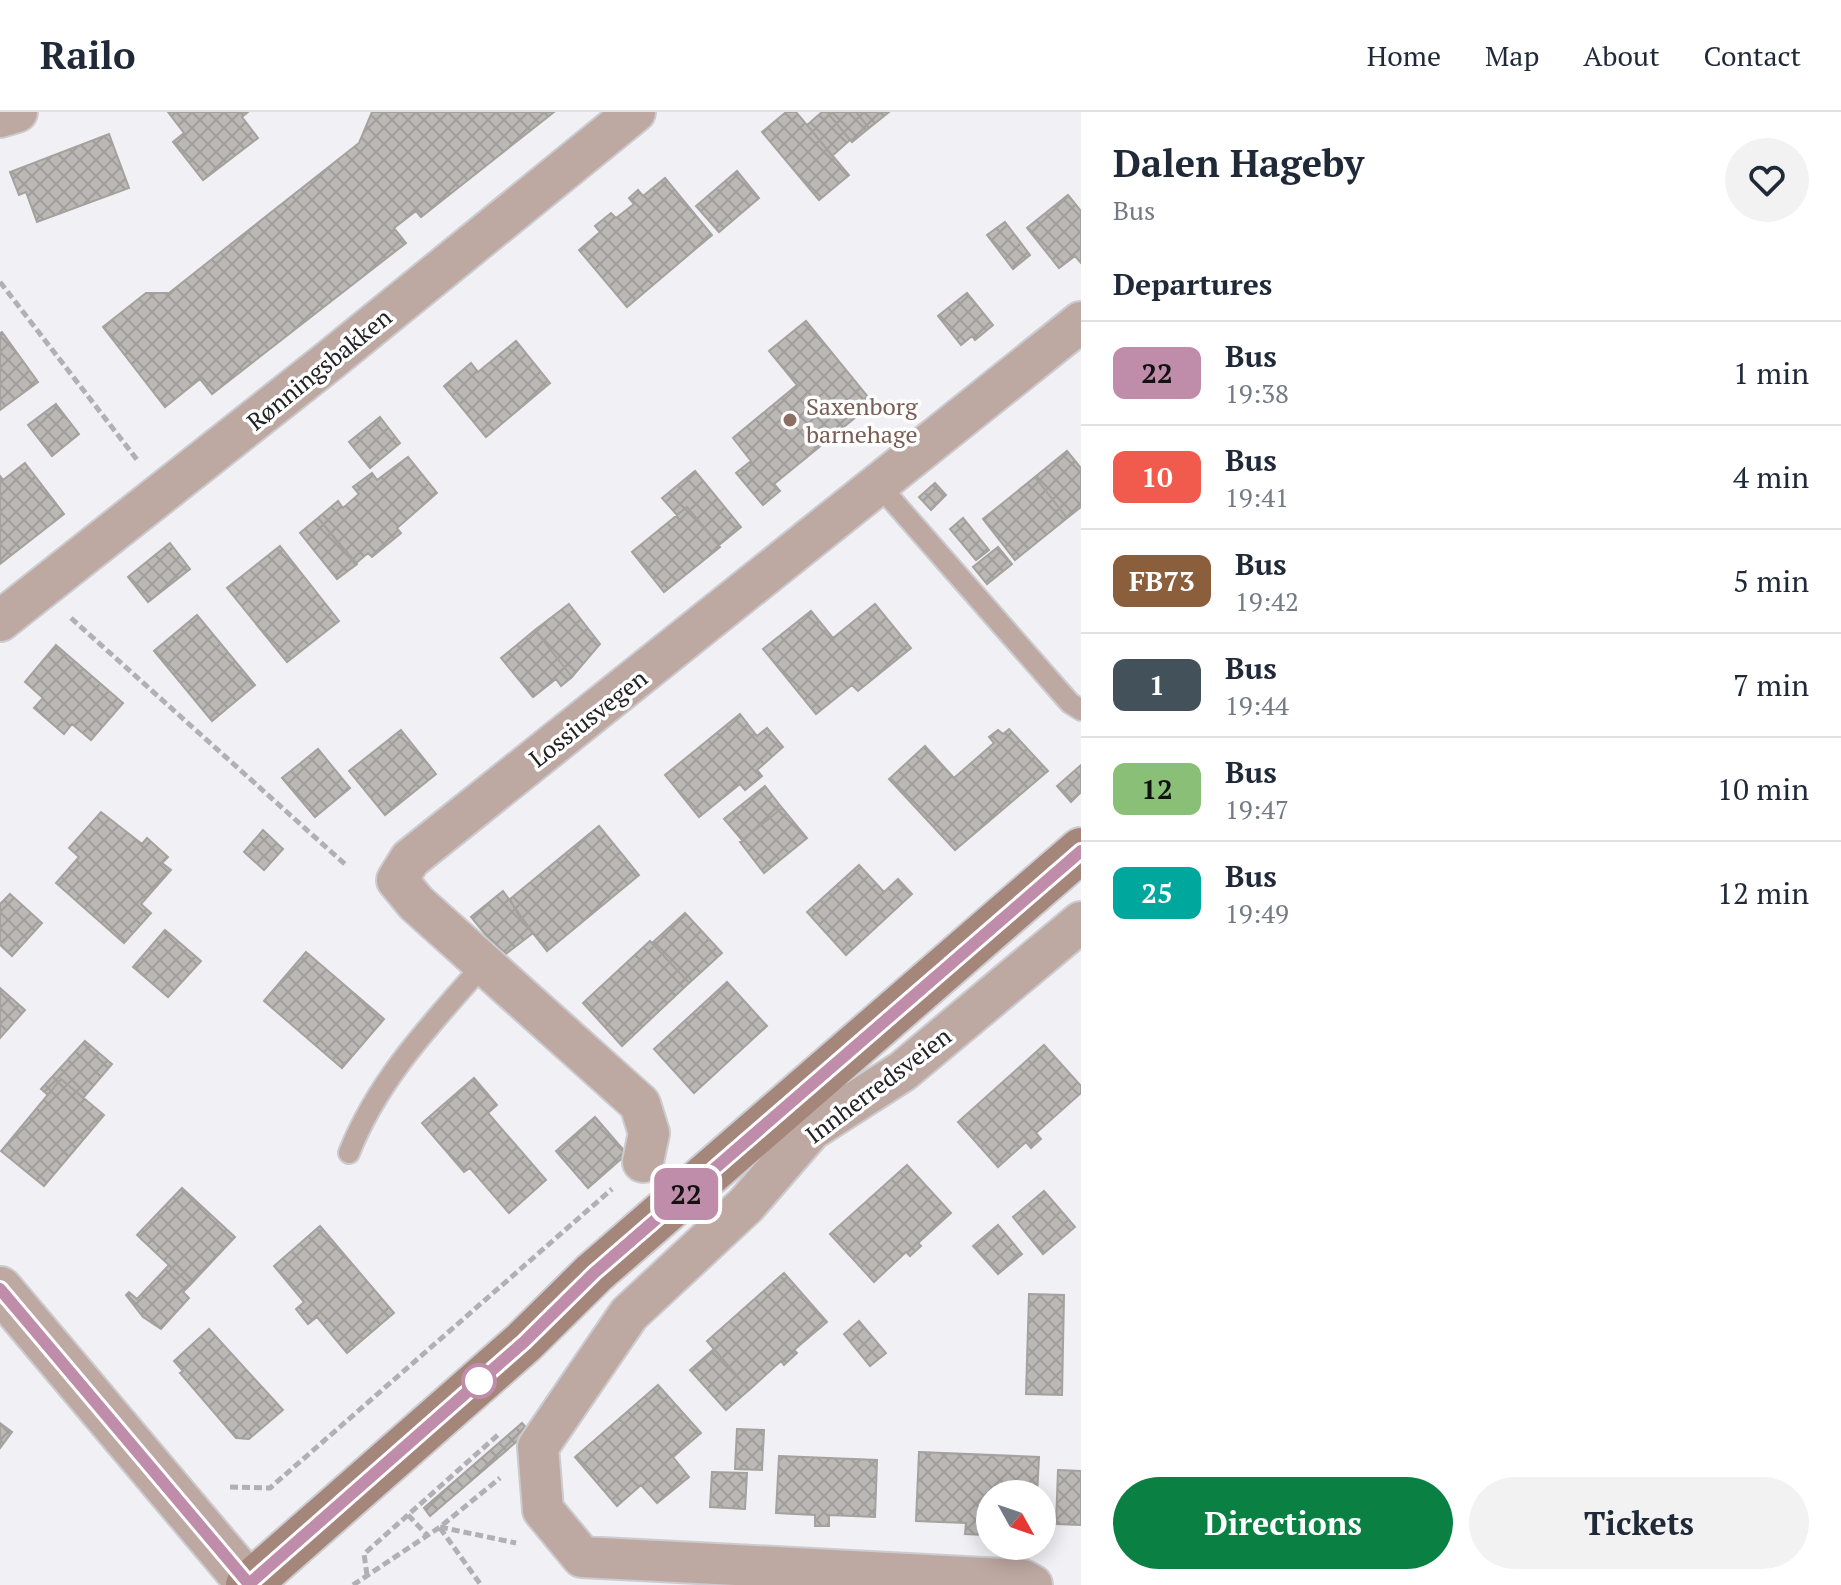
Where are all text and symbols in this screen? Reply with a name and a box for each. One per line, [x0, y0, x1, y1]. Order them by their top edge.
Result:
text: Railo [40, 30, 135, 80]
text: Home [1367, 37, 1441, 74]
text: Map [1485, 37, 1539, 74]
text: About [1583, 37, 1660, 74]
text: Contact [1704, 37, 1801, 74]
text: Dalen Hageby [1113, 138, 1364, 188]
button: heart [1725, 138, 1809, 222]
text: Bus [1113, 193, 1155, 227]
text: Departures [1113, 264, 1272, 304]
street label: Rønningsbakken [240, 301, 398, 437]
text: Bus [1225, 336, 1277, 376]
text: 1 min [1733, 353, 1809, 393]
text: 22 [1141, 354, 1173, 391]
text: 19:38 [1225, 376, 1289, 410]
place label: Saxenborg barnehage [806, 390, 918, 450]
marker: Saxenborg barnehage [781, 411, 799, 429]
text: Bus [1225, 440, 1277, 480]
text: 4 min [1733, 457, 1809, 497]
text: 10 [1141, 458, 1173, 495]
text: 19:41 [1225, 480, 1289, 514]
text: Bus [1235, 544, 1287, 584]
text: 5 min [1733, 561, 1809, 601]
text: FB73 [1129, 562, 1195, 599]
text: 19:42 [1235, 584, 1299, 618]
text: Bus [1225, 648, 1277, 688]
street label: Lossiusvegen [522, 662, 654, 774]
text: 7 min [1733, 665, 1809, 705]
text: 1 [1149, 666, 1165, 703]
text: 19:44 [1225, 688, 1289, 722]
text: Bus [1225, 752, 1277, 792]
text: 10 min [1717, 769, 1809, 809]
text: 12 [1141, 770, 1173, 807]
text: 19:47 [1225, 792, 1289, 826]
text: Bus [1225, 856, 1277, 896]
text: 12 min [1717, 873, 1809, 913]
text: 25 [1141, 874, 1173, 911]
text: 19:49 [1225, 896, 1289, 930]
street label: Innherredsveien [799, 1020, 957, 1150]
line badge: 22 [650, 1168, 722, 1220]
text: 22 [670, 1175, 702, 1212]
unlabelled marker [462, 1364, 496, 1398]
button: Directions [1113, 1477, 1453, 1569]
button: Tickets [1469, 1477, 1809, 1569]
north arrow [976, 1480, 1056, 1560]
map controls [976, 1480, 1056, 1560]

